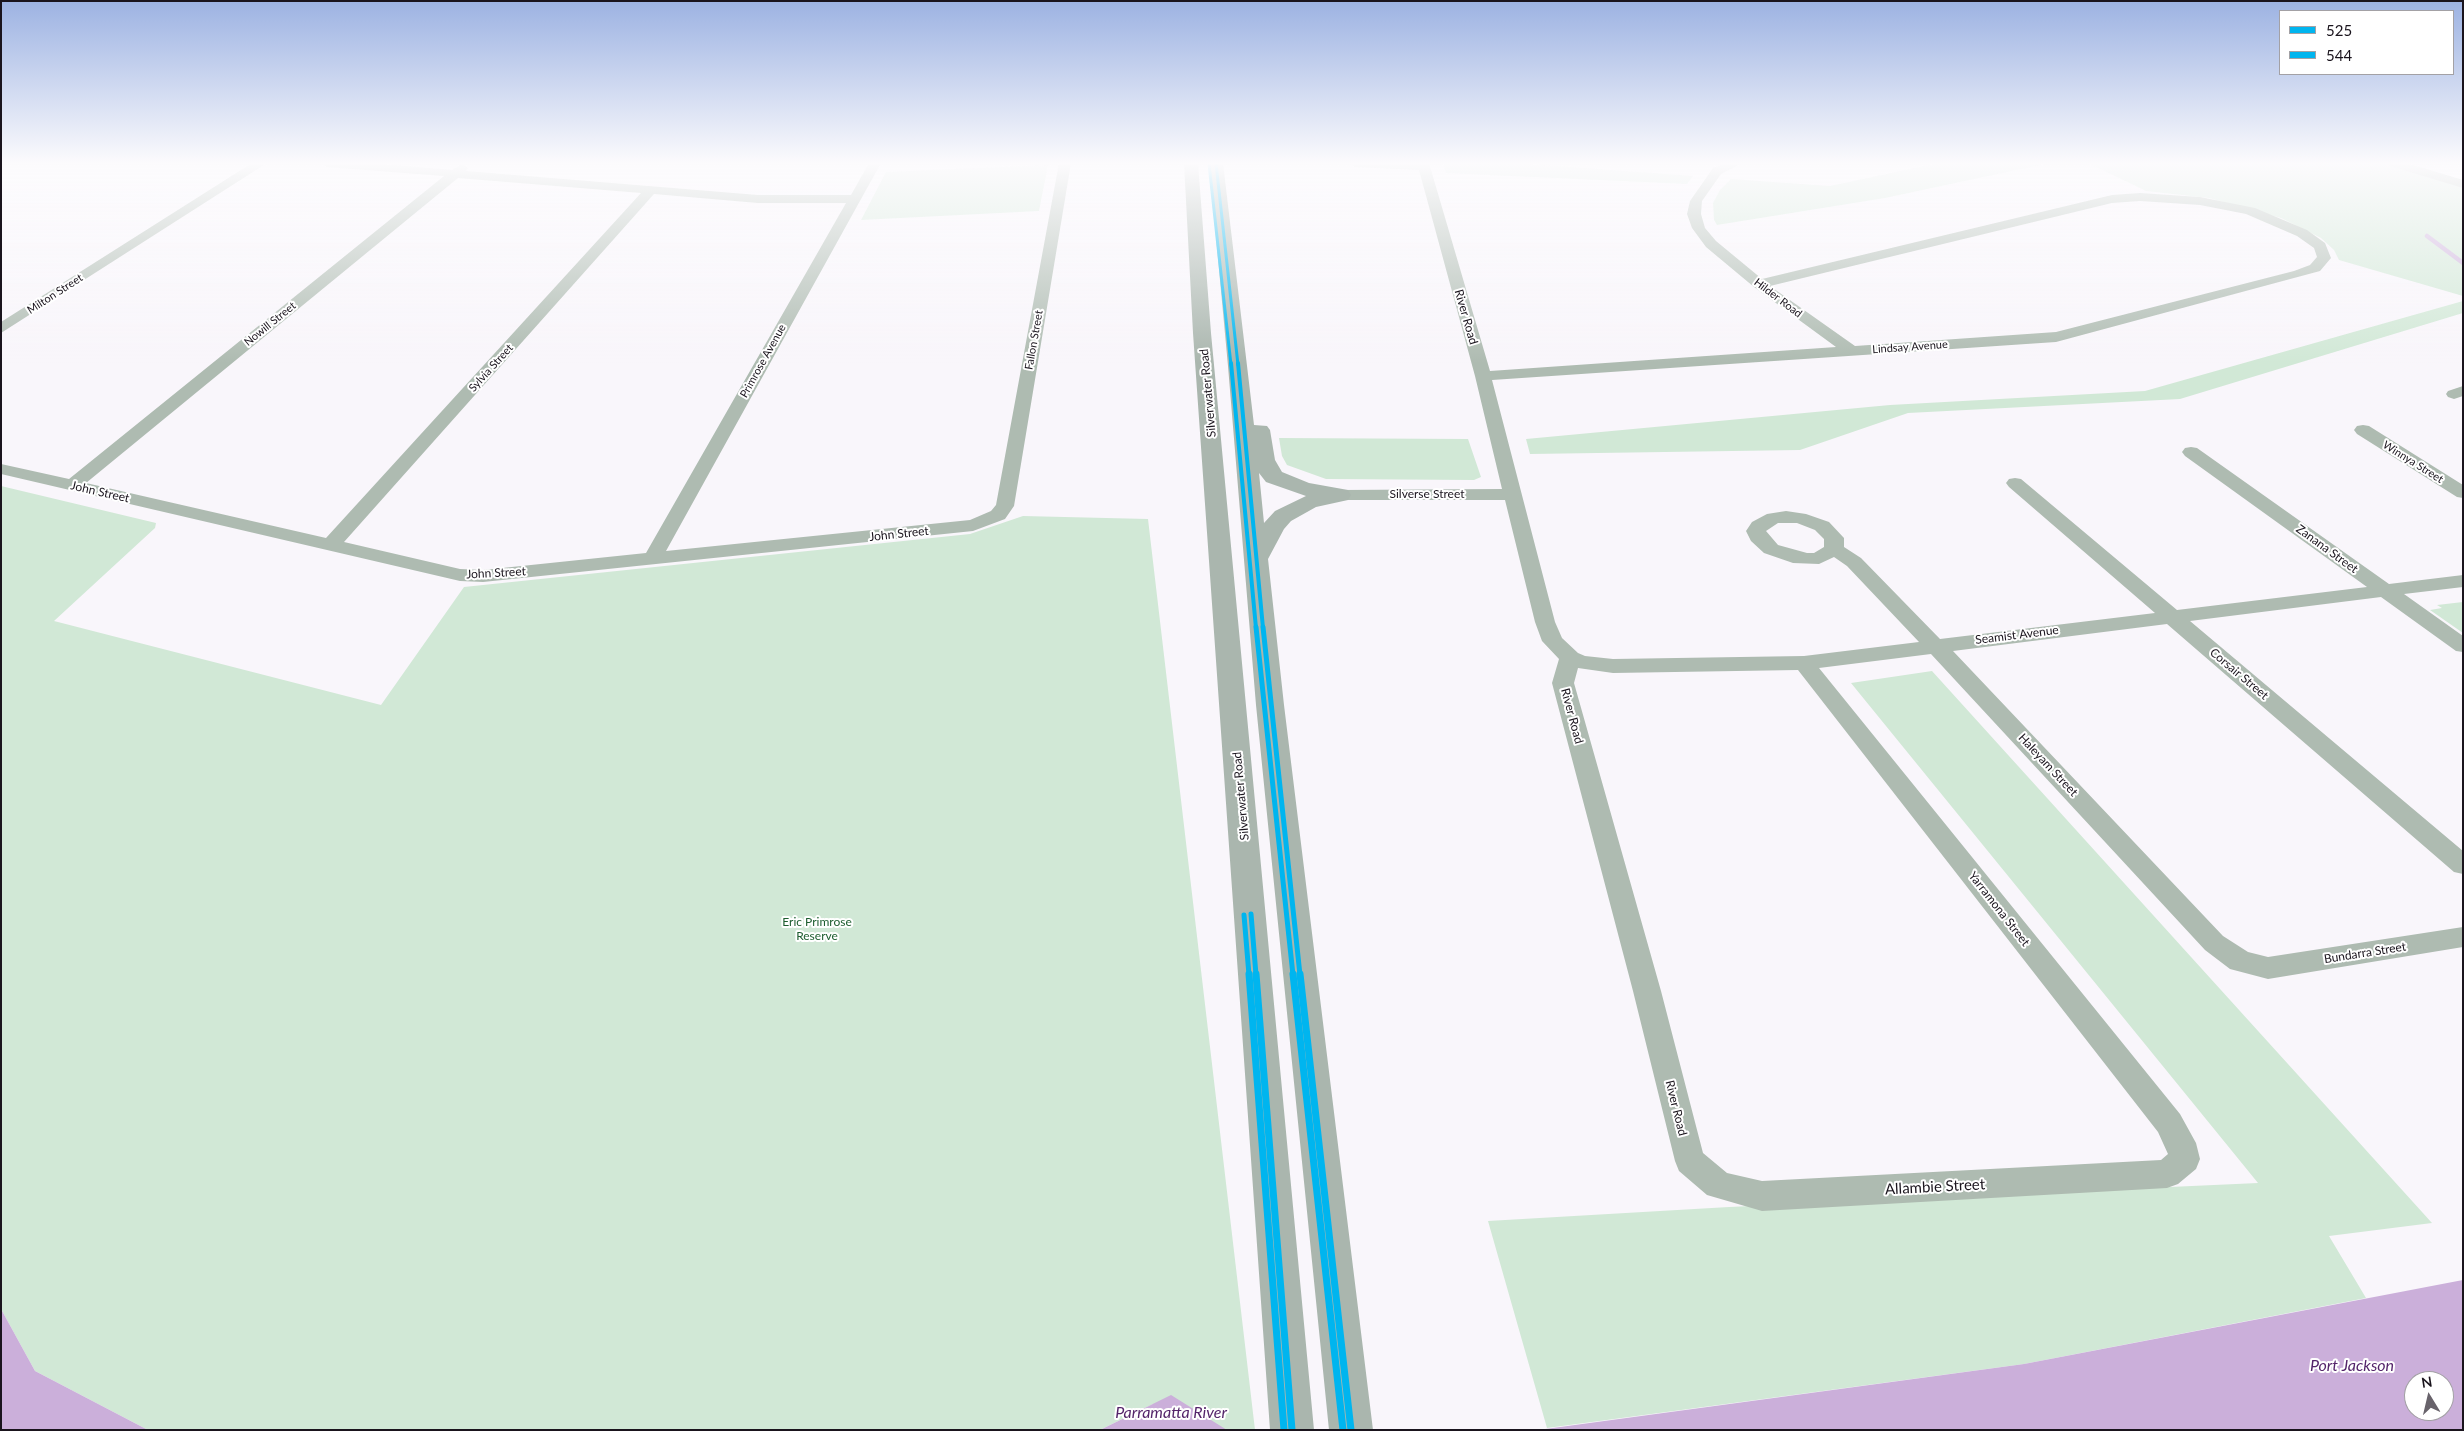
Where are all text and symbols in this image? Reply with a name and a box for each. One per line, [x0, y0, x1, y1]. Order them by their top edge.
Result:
legend [2279, 10, 2454, 75]
text: 525 [2326, 21, 2352, 39]
text: 544 [2326, 46, 2352, 64]
street label: Milton Street [25, 271, 85, 317]
street label: Hilder Road [1751, 276, 1805, 320]
street label: River Road [1451, 288, 1481, 346]
street label: Nowill Street [242, 299, 298, 349]
street label: Fallon Street [1022, 309, 1046, 371]
street label: Primrose Avenue [737, 322, 789, 400]
street label: Lindsay Avenue [1872, 338, 1948, 356]
street label: Sylvia Street [466, 341, 516, 395]
street label: Silverwater Road [1197, 348, 1219, 438]
street label: Winnya Street [2380, 438, 2446, 486]
street label: John Street [69, 478, 131, 506]
street label: Silverse Street [1389, 487, 1465, 501]
street label: Zanana Street [2293, 522, 2361, 576]
street label: John Street [869, 524, 929, 544]
street label: John Street [466, 564, 526, 582]
street label: Seamist Avenue [1975, 623, 2059, 647]
street label: Corsair Street [2207, 645, 2271, 703]
street label: River Road [1558, 687, 1586, 745]
street label: Haleyam Street [2015, 731, 2081, 799]
street label: Silverwater Road [1230, 751, 1252, 841]
street label: Yarramona Street [1965, 869, 2033, 949]
park label: Eric Primrose Reserve [782, 915, 852, 943]
street label: Bundarra Street [2323, 939, 2407, 967]
street label: River Road [1662, 1079, 1690, 1137]
street label: Allambie Street [1884, 1175, 1986, 1199]
water label: Port Jackson [2310, 1356, 2394, 1376]
north arrow [2404, 1371, 2454, 1421]
text: N [2420, 1372, 2433, 1391]
water label: Parramatta River [1115, 1403, 1227, 1423]

